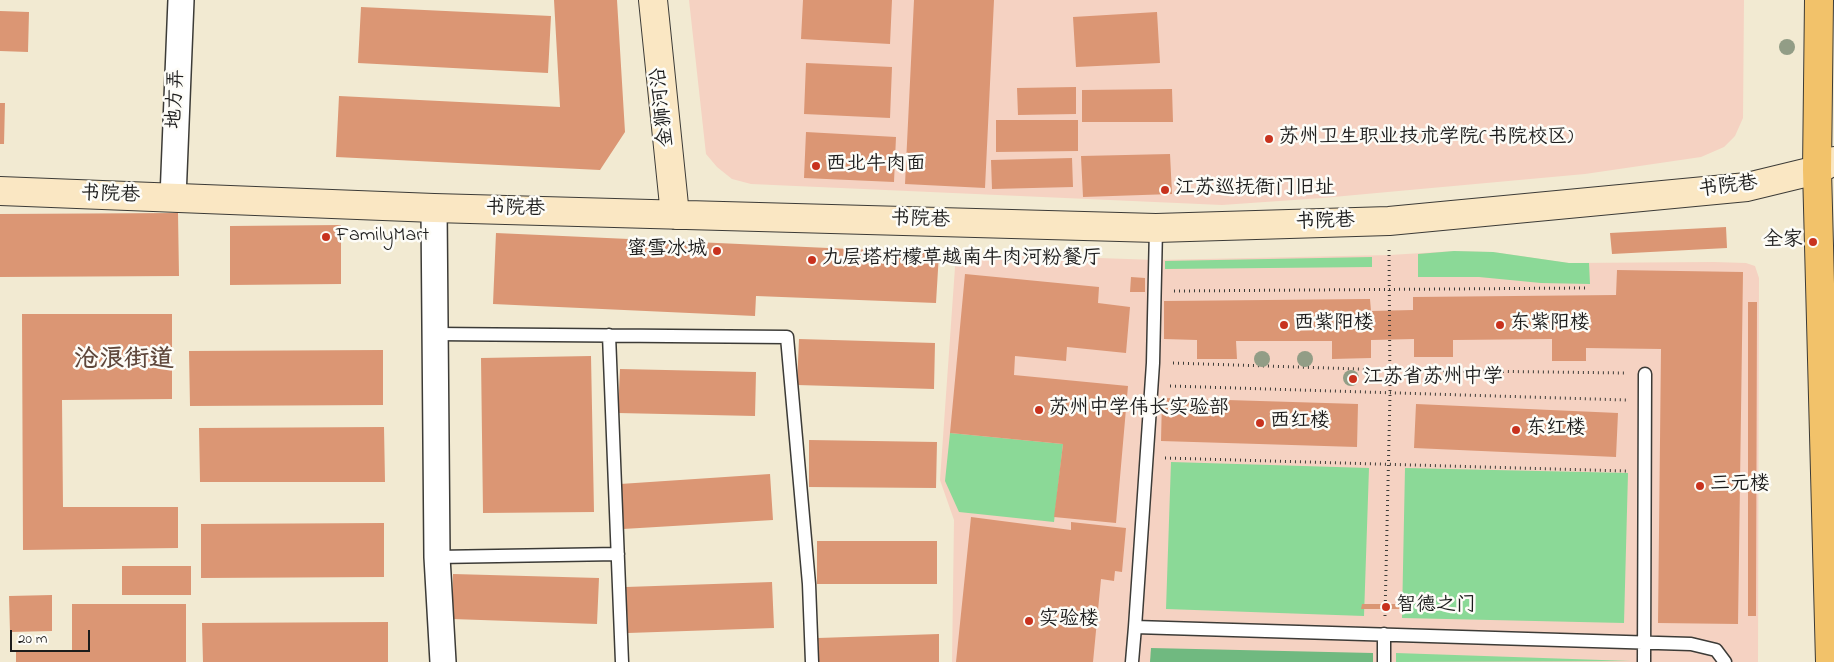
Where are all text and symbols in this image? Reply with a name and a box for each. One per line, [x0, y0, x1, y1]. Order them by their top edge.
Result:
street label: 金狮河沿 [648, 66, 680, 148]
street label: 地方弄 [163, 68, 191, 130]
place label: 苏州卫生职业技术学院(书院校区) [1279, 127, 1573, 151]
marker: 苏州卫生职业技术学院(书院校区) [1263, 133, 1275, 145]
place label: 西北牛肉面 [826, 154, 926, 178]
marker: 西北牛肉面 [810, 160, 822, 172]
street label: 书院巷 [1697, 172, 1759, 204]
place label: 江苏巡抚衙门旧址 [1175, 178, 1335, 202]
street label: 书院巷 [80, 183, 140, 209]
marker: 江苏巡抚衙门旧址 [1159, 184, 1171, 196]
street label: 书院巷 [485, 197, 545, 223]
street label: 书院巷 [890, 208, 950, 234]
street label: 书院巷 [1295, 210, 1355, 236]
place label: FamilyMart [336, 225, 429, 249]
place label: 全家 [1763, 230, 1803, 254]
marker: FamilyMart [320, 231, 332, 243]
marker: 全家 [1807, 236, 1819, 248]
place label: 蜜雪冰城 [627, 239, 707, 263]
marker: 蜜雪冰城 [711, 245, 723, 257]
place label: 九层塔柠檬草越南牛肉河粉餐厅 [822, 248, 1102, 272]
marker: 九层塔柠檬草越南牛肉河粉餐厅 [806, 254, 818, 266]
place label: 西紫阳楼 [1294, 313, 1374, 337]
place label: 东紫阳楼 [1510, 313, 1590, 337]
marker: 西紫阳楼 [1278, 319, 1290, 331]
marker: 东紫阳楼 [1494, 319, 1506, 331]
district label: 沧浪街道 [74, 347, 174, 377]
place label: 江苏省苏州中学 [1363, 367, 1503, 391]
marker: 江苏省苏州中学 [1347, 373, 1359, 385]
place label: 苏州中学伟长实验部 [1049, 398, 1229, 422]
marker: 苏州中学伟长实验部 [1033, 404, 1045, 416]
place label: 西红楼 [1270, 411, 1330, 435]
marker: 西红楼 [1254, 417, 1266, 429]
place label: 东红楼 [1526, 418, 1586, 442]
marker: 东红楼 [1510, 424, 1522, 436]
place label: 三元楼 [1710, 474, 1770, 498]
marker: 三元楼 [1694, 480, 1706, 492]
place label: 智德之门 [1396, 595, 1476, 619]
marker: 智德之门 [1380, 601, 1392, 613]
place label: 实验楼 [1039, 609, 1099, 633]
marker: 实验楼 [1023, 615, 1035, 627]
scale bar [12, 620, 92, 652]
text: 20 m [18, 628, 47, 650]

